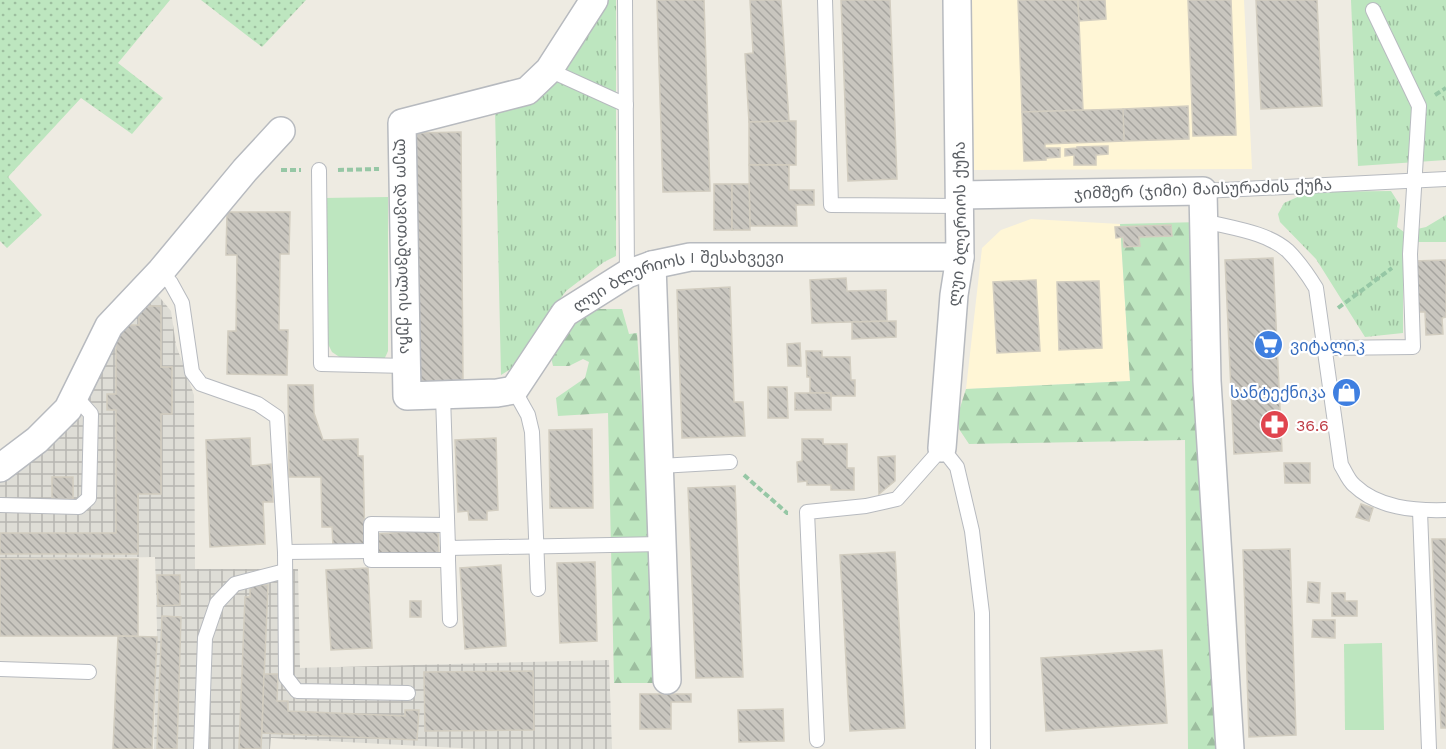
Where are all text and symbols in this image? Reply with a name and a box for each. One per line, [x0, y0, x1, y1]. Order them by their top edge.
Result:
street label: ლეო დავითაშვილის ქუჩა [392, 138, 416, 354]
street label: ლუი ბლერიოს ქუჩა [944, 141, 970, 307]
street label: ჯიმშერ (ჯიმი) მაისურაძის ქუჩა [1074, 175, 1332, 203]
street label: ლუი ბლერიოს I შესახვევი [569, 248, 784, 316]
supermarket icon: ვიტალიკ [1253, 329, 1285, 361]
place label: ვიტალიკ [1290, 336, 1365, 356]
shop icon: სანტექნიკა [1331, 376, 1363, 408]
place label: სანტექნიკა [1230, 383, 1326, 402]
pharmacy icon: 36.6 [1259, 409, 1291, 441]
place label: 36.6 [1296, 416, 1329, 435]

